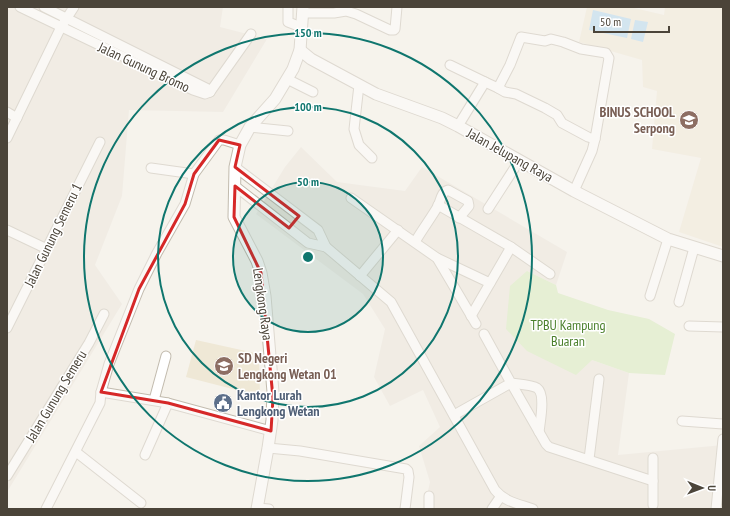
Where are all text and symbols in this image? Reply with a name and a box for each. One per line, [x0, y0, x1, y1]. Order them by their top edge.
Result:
scale bar [594, 8, 669, 34]
text: 50 m [600, 14, 621, 29]
text: 150 m [294, 25, 322, 40]
street label: Jalan Gunung Bromo [94, 38, 193, 96]
text: 100 m [294, 99, 322, 114]
place label: BINUS SCHOOL Serpong [600, 103, 675, 137]
school or university icon: BINUS SCHOOL Serpong [678, 109, 700, 131]
street label: Jalan Jelupang Raya [463, 123, 556, 186]
text: 50 m [297, 174, 319, 189]
street label: Jalan Gunung Semeru 1 [20, 180, 86, 291]
centre of rings [301, 250, 315, 264]
street label: Lengkong Raya [249, 267, 277, 341]
park label: TPBU Kampung Buaran [530, 316, 606, 350]
street label: Jalan Gunung Semeru [21, 347, 90, 446]
place label: SD Negeri Lengkong Wetan 01 [238, 349, 337, 383]
school or university icon: SD Negeri Lengkong Wetan 01 [213, 355, 235, 377]
place label: Kantor Lurah Lengkong Wetan [237, 386, 320, 420]
public building icon: Kantor Lurah Lengkong Wetan [212, 392, 234, 414]
north arrow [682, 468, 722, 508]
text: U [705, 485, 719, 491]

